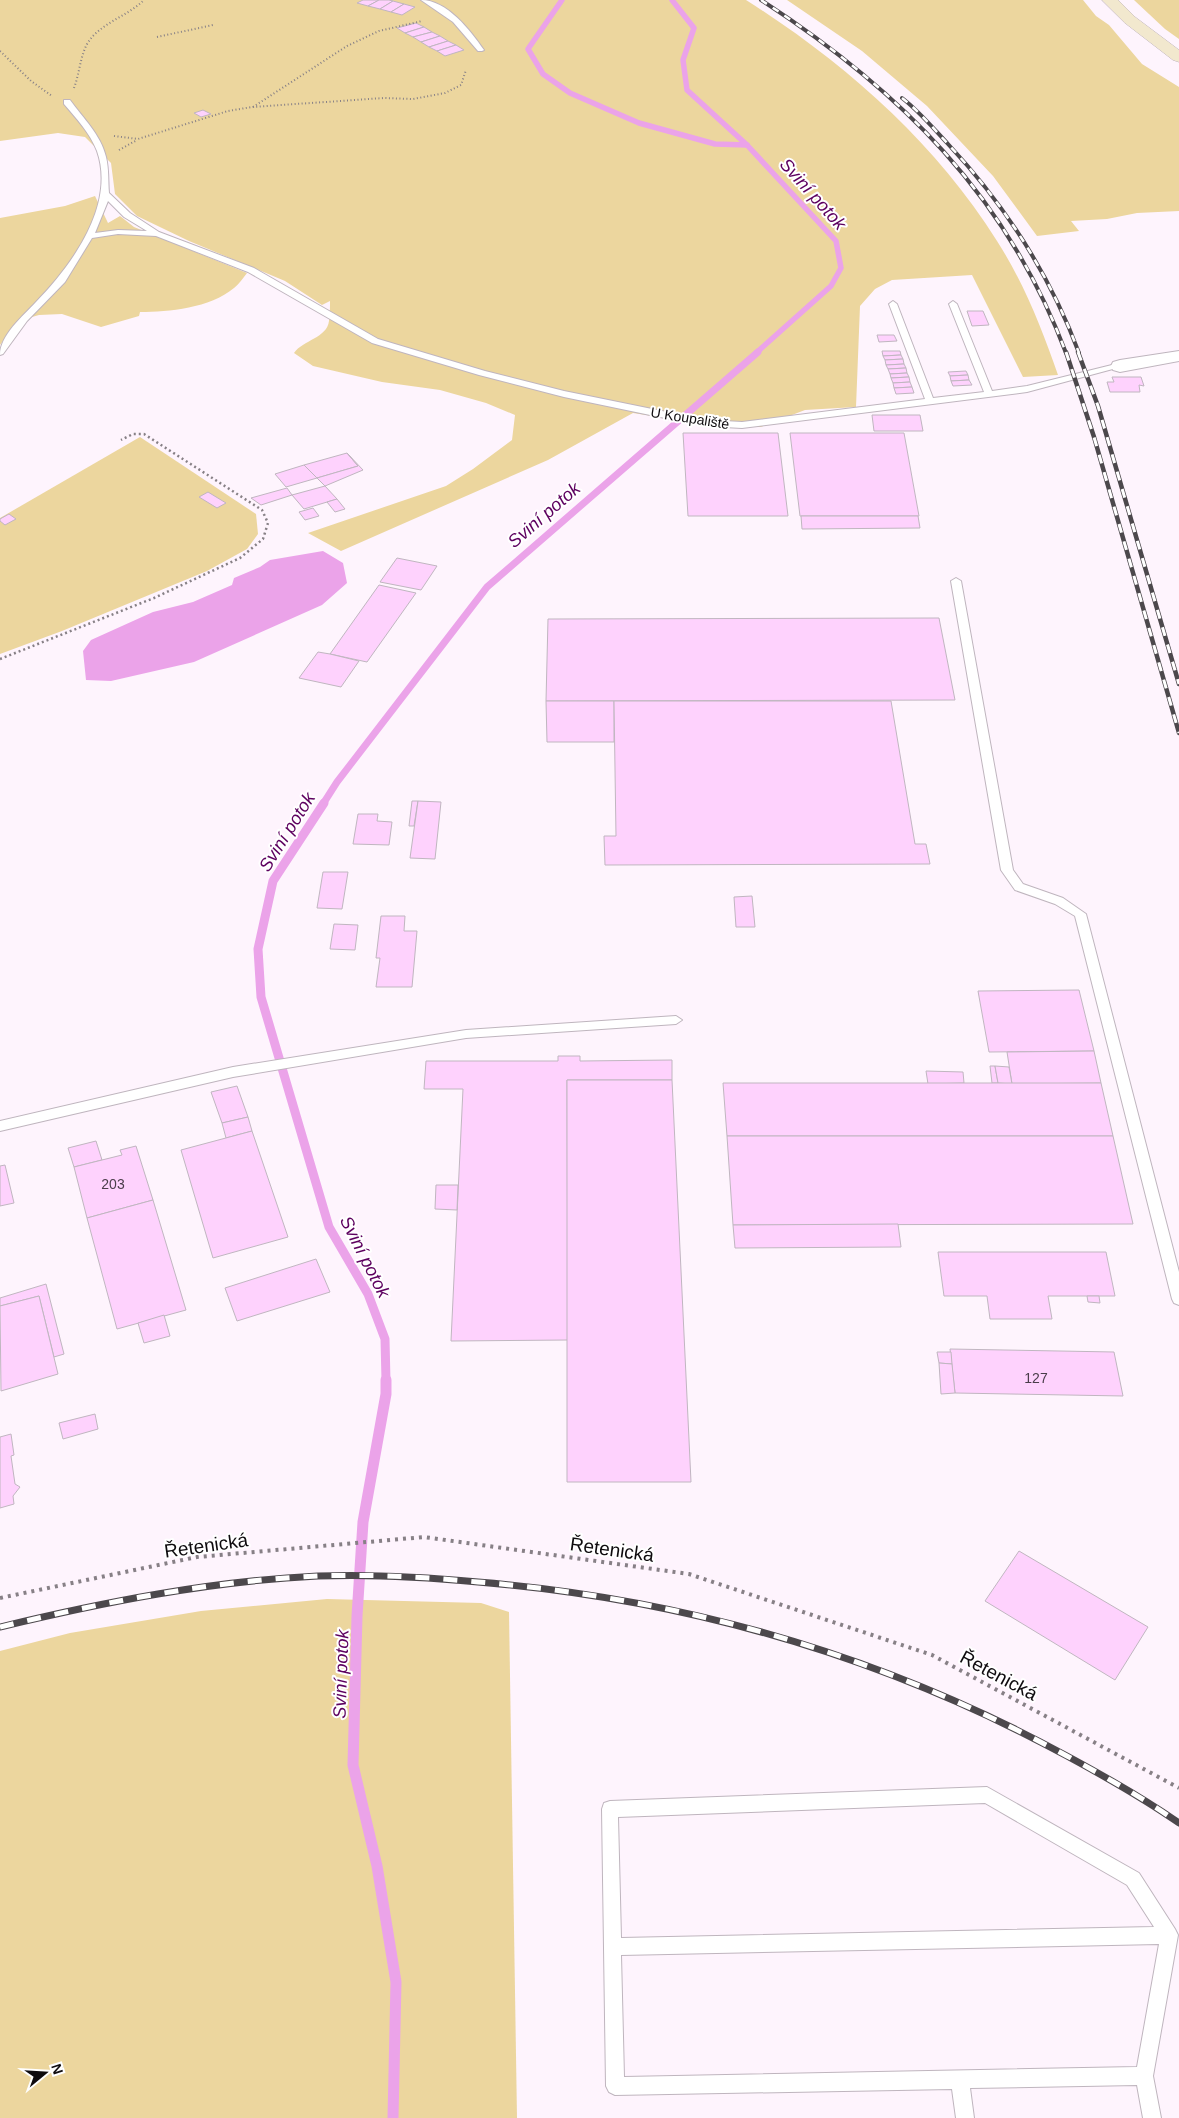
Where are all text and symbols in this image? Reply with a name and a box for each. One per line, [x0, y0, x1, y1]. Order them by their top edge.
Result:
water label: Sviní potok [776, 154, 851, 235]
street label: U Koupaliště [650, 404, 731, 432]
water label: Sviní potok [504, 478, 585, 552]
water label: Sviní potok [255, 788, 320, 875]
house number: 203 [101, 1176, 125, 1192]
water label: Sviní potok [336, 1213, 395, 1302]
house number: 127 [1024, 1370, 1048, 1386]
street label: Řetenická [163, 1529, 250, 1562]
street label: Řetenická [569, 1533, 656, 1566]
water label: Sviní potok [329, 1628, 353, 1719]
street label: Řetenická [957, 1646, 1041, 1705]
north arrow [20, 2048, 70, 2098]
text: N [48, 2062, 67, 2076]

